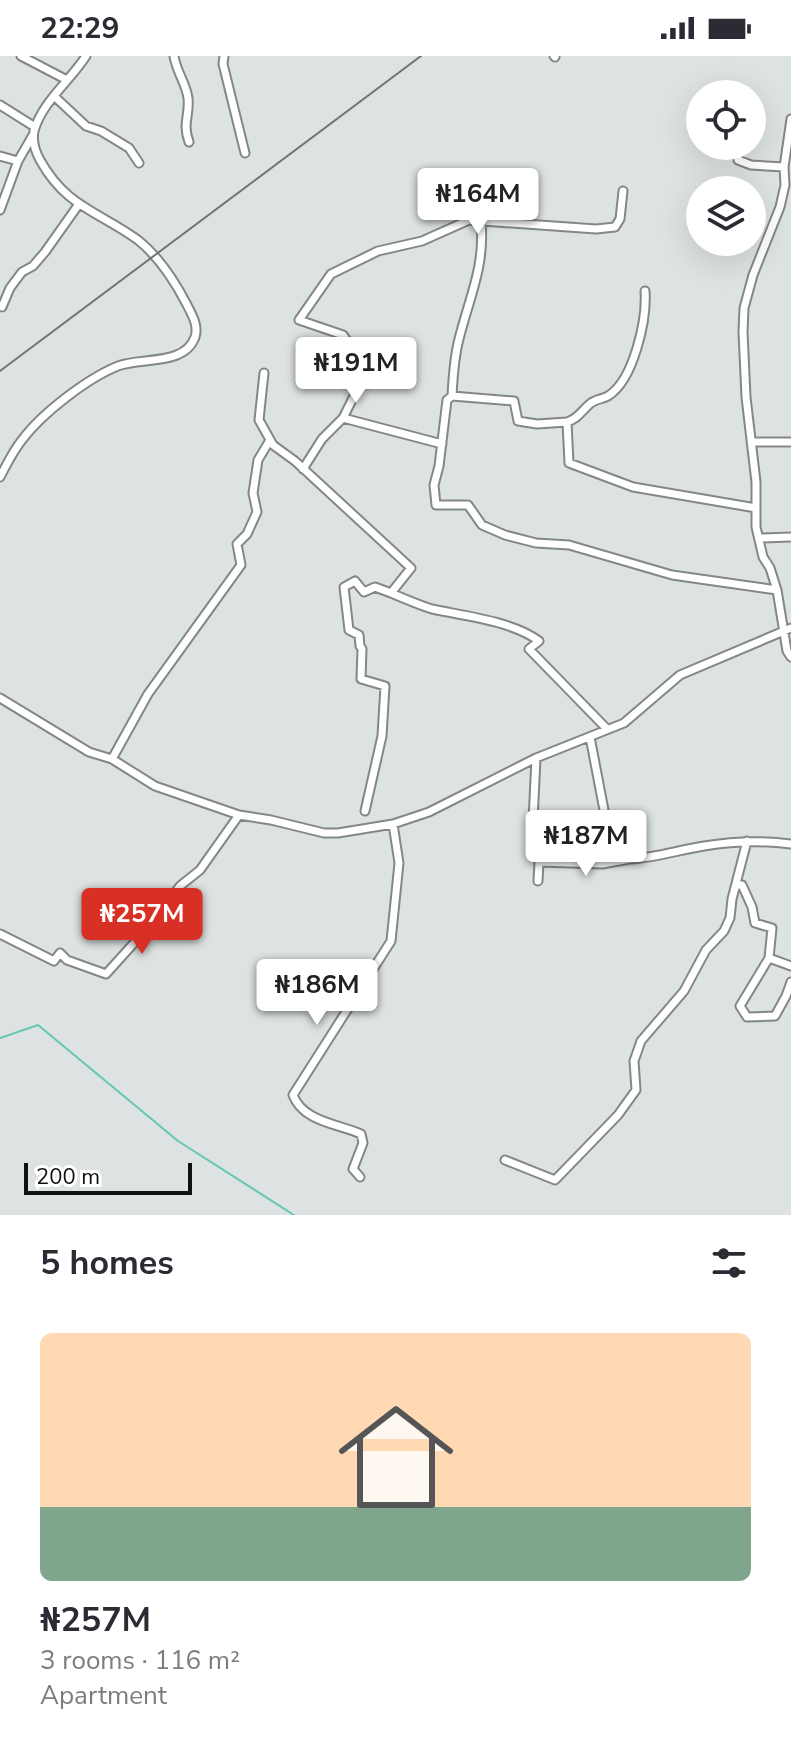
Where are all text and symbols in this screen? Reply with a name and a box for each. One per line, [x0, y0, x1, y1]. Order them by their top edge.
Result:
text: 22:29 [40, 8, 119, 49]
map controls [686, 80, 766, 256]
button: locate [686, 80, 766, 160]
pin: ₦164M [422, 168, 534, 236]
text: ₦164M [436, 176, 520, 211]
button: layers [686, 176, 766, 256]
pin: ₦191M [300, 337, 412, 405]
text: ₦191M [314, 345, 398, 380]
pin: ₦187M [530, 810, 642, 878]
text: ₦187M [544, 818, 628, 853]
pin: ₦257M [86, 888, 198, 956]
text: ₦257M [100, 896, 184, 931]
pin: ₦186M [261, 959, 373, 1027]
text: ₦186M [275, 967, 359, 1002]
scale bar [24, 1159, 192, 1195]
text: 200 m [36, 1162, 100, 1192]
text: 5 homes [40, 1240, 174, 1286]
icon: filters [707, 1241, 751, 1285]
icon: home [324, 1385, 468, 1529]
text: ₦257M [40, 1597, 151, 1643]
text: 3 rooms · 116 m² [40, 1643, 240, 1678]
text: Apartment [40, 1678, 167, 1713]

